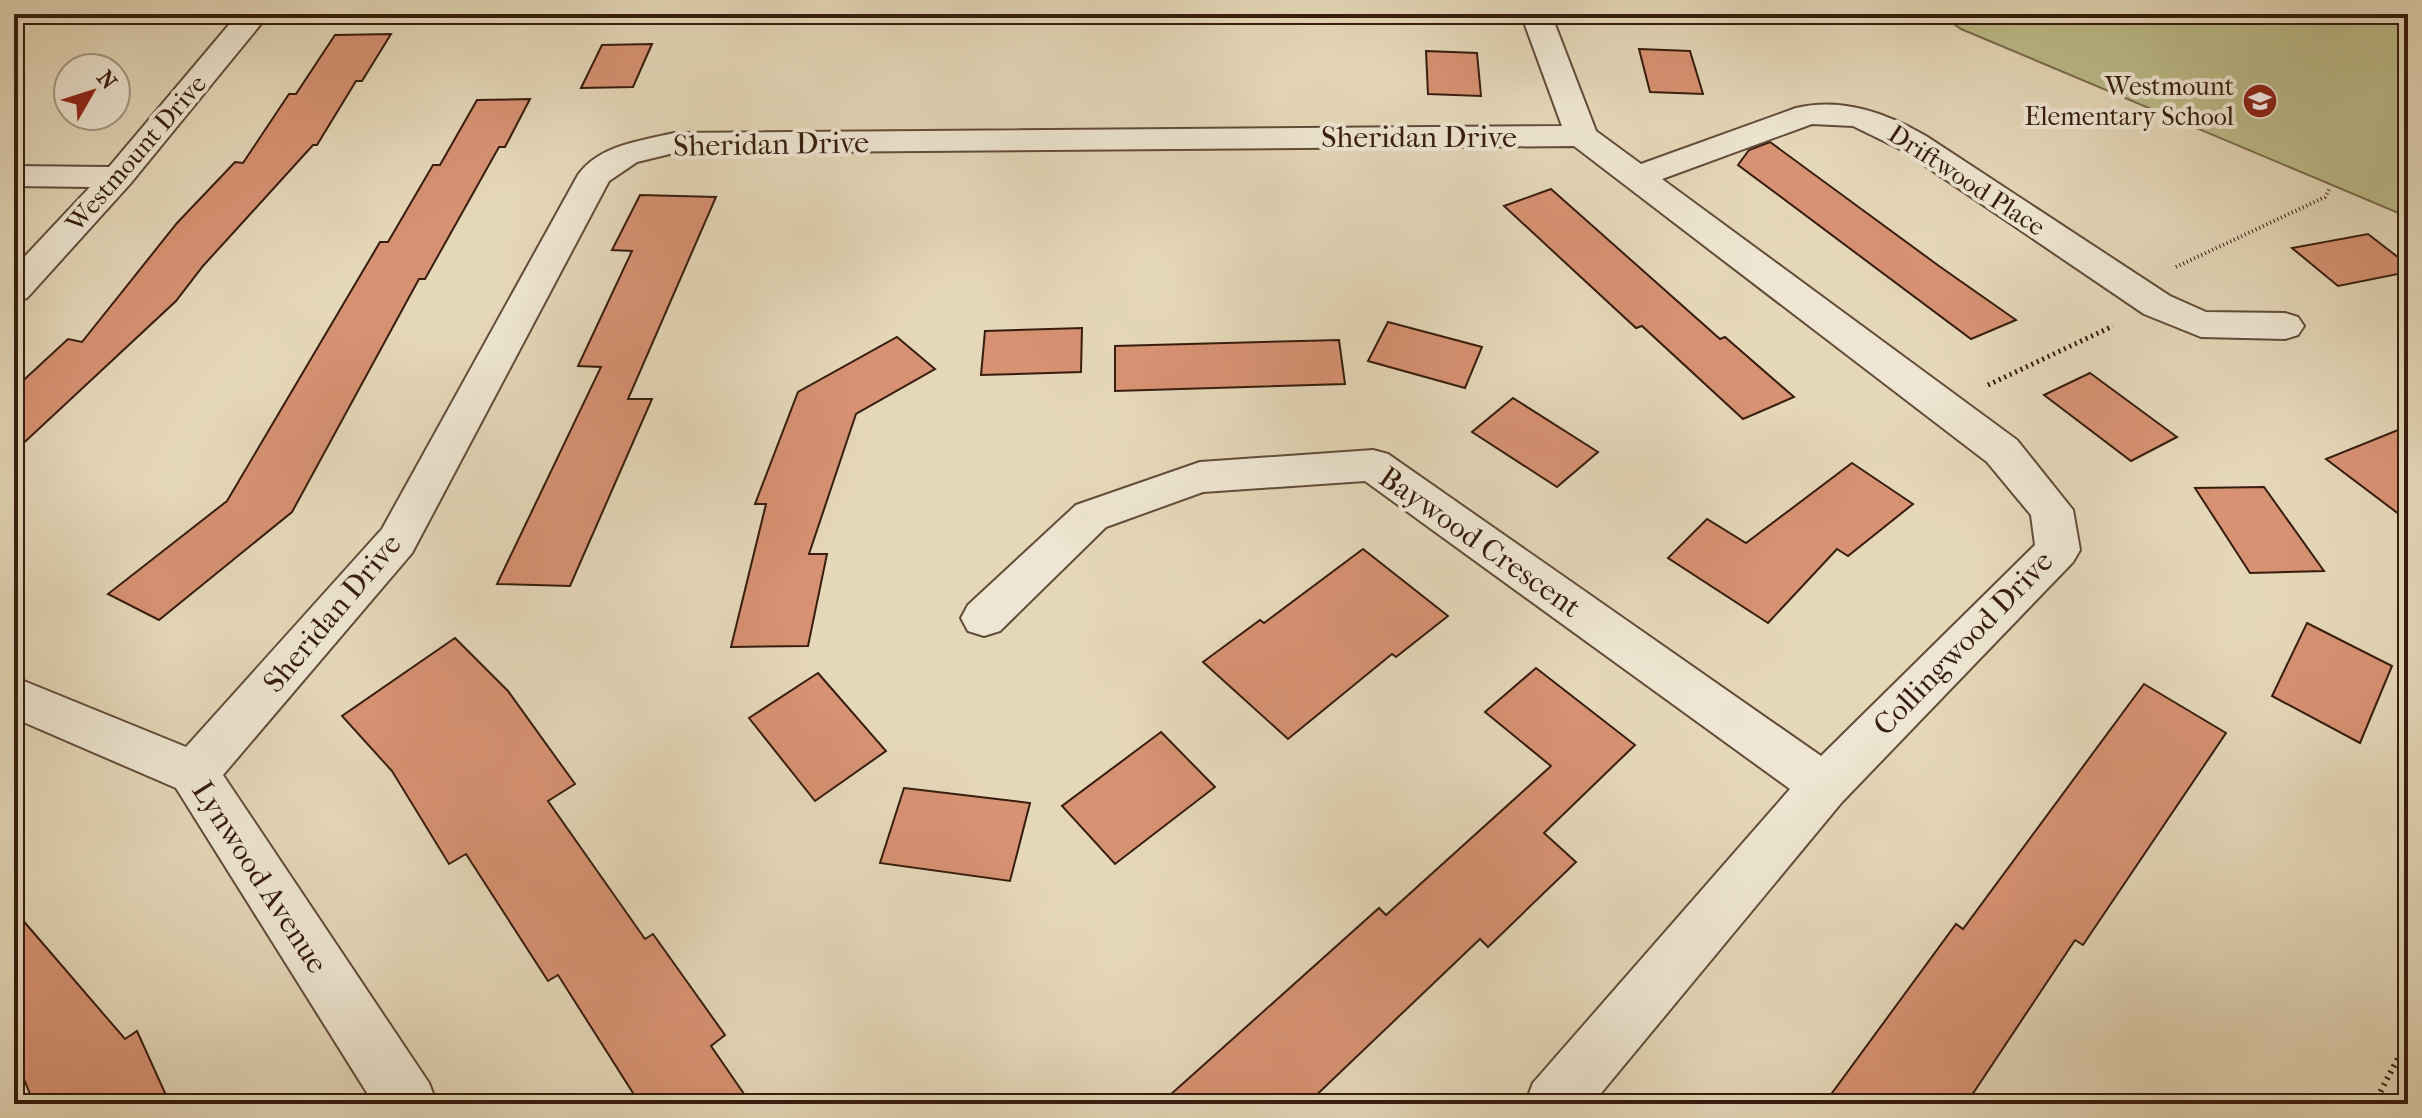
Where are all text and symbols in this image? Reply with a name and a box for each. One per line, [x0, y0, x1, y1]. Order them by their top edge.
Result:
north arrow [52, 52, 132, 132]
text: N [91, 65, 122, 95]
street label: Westmount Drive [59, 68, 213, 239]
place label: Westmount Elementary School [2025, 71, 2235, 132]
school or university icon: Westmount Elementary School [2241, 82, 2279, 120]
street label: Driftwood Place [1883, 118, 2051, 243]
street label: Sheridan Drive [1321, 120, 1517, 155]
street label: Sheridan Drive [673, 125, 869, 164]
street label: Baywood Crescent [1372, 460, 1588, 625]
street label: Sheridan Drive [256, 527, 409, 700]
street label: Collingwood Drive [1866, 544, 2060, 743]
street label: Lynwood Avenue [184, 775, 335, 980]

